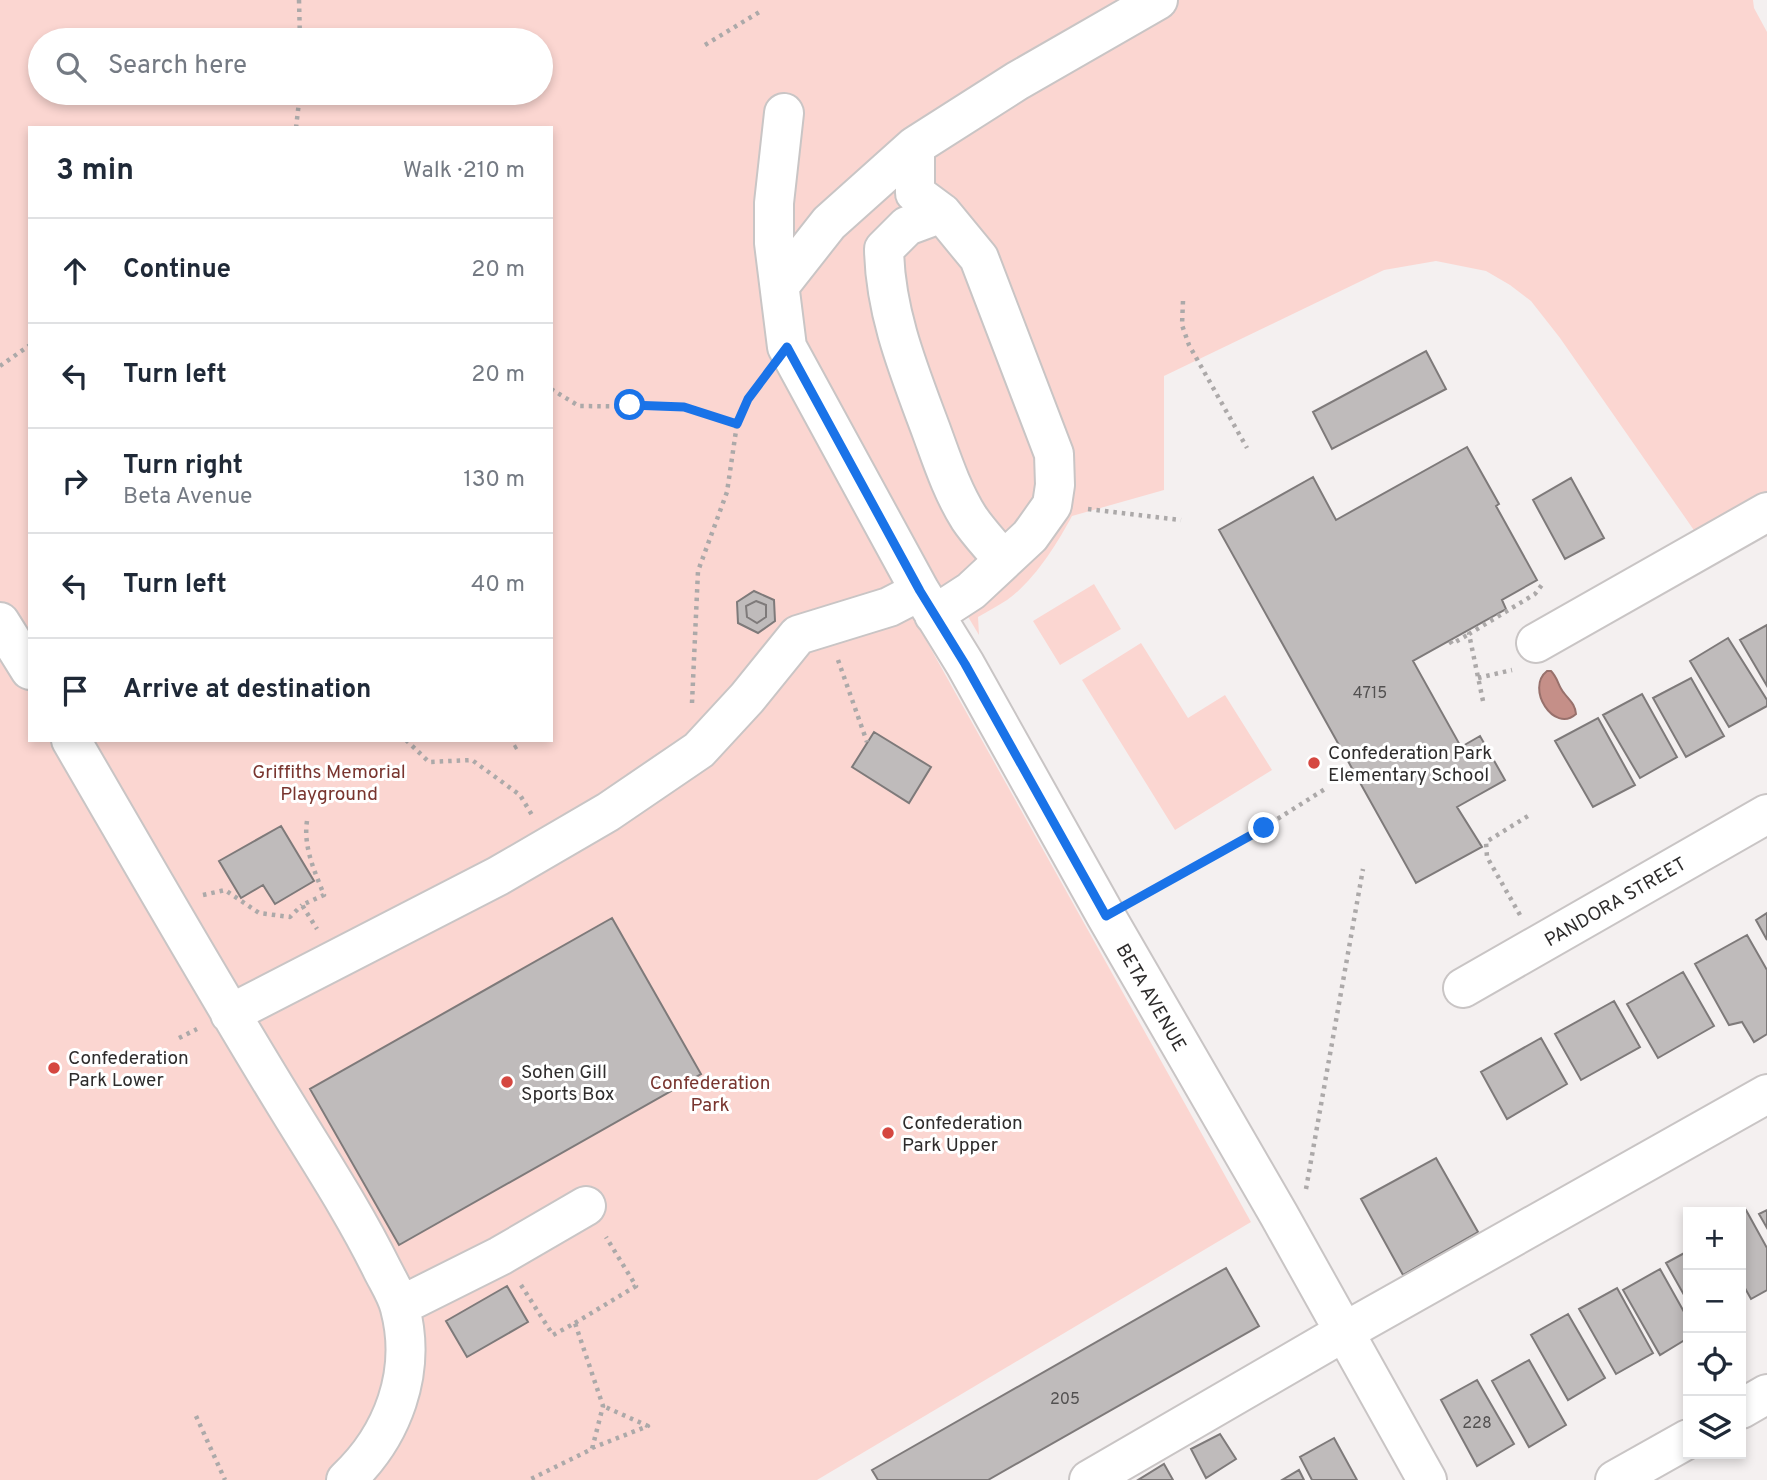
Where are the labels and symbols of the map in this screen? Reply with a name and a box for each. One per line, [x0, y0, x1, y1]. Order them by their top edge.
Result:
route start [614, 389, 645, 420]
house number: 4715 [1353, 684, 1387, 704]
place label: Confederation Park Elementary School [1328, 742, 1492, 788]
marker: Confederation Park Elementary School [1306, 755, 1322, 771]
park label: Griffiths Memorial Playground [252, 761, 406, 807]
route end [1248, 812, 1279, 843]
street label: PANDORA STREET [1541, 852, 1691, 953]
street label: BETA AVENUE [1110, 940, 1191, 1056]
place label: Confederation Park Lower [68, 1047, 189, 1093]
marker: Confederation Park Lower [46, 1060, 62, 1076]
place label: Sohen Gill Sports Box [521, 1061, 615, 1107]
park label: Confederation Park [650, 1072, 770, 1118]
marker: Sohen Gill Sports Box [499, 1074, 515, 1090]
place label: Confederation Park Upper [902, 1112, 1023, 1158]
marker: Confederation Park Upper [880, 1125, 896, 1141]
house number: 205 [1050, 1390, 1080, 1410]
house number: 228 [1462, 1414, 1492, 1434]

